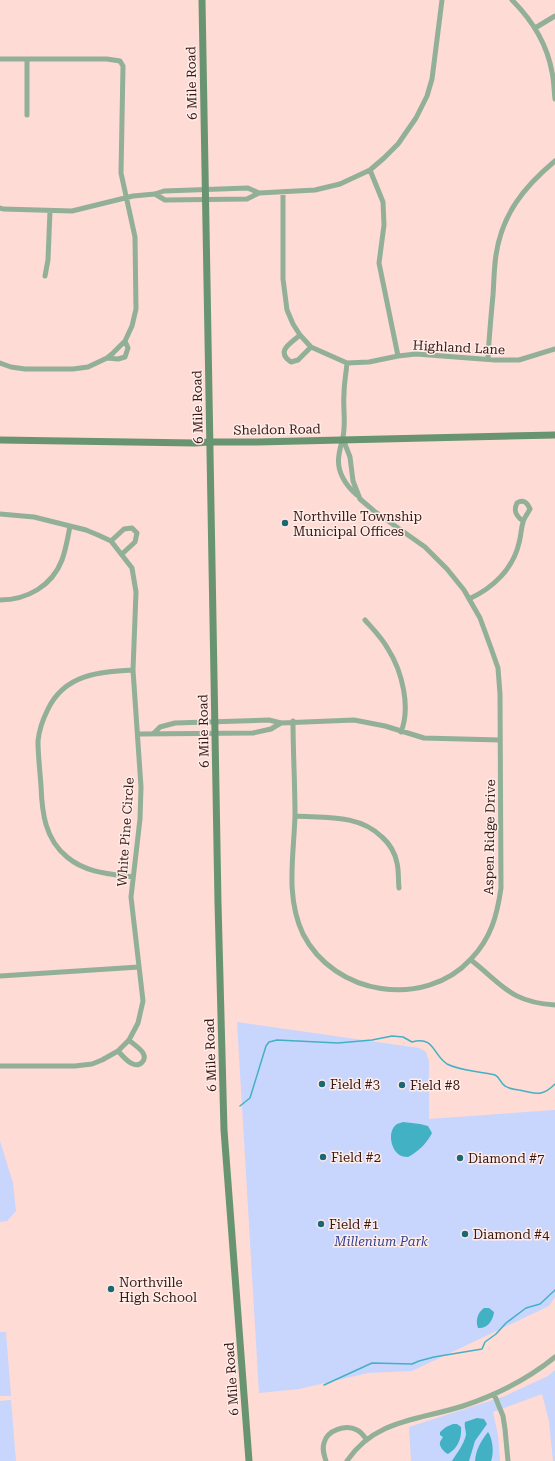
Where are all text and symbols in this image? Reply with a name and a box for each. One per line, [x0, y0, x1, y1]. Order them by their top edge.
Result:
street label: 6 Mile Road [183, 45, 200, 120]
street label: Highland Lane [412, 338, 505, 357]
street label: 6 Mile Road [189, 369, 206, 444]
street label: Sheldon Road [233, 421, 322, 438]
place label: Northville Township Municipal Offices [293, 509, 422, 539]
marker: Northville Township Municipal Offices [280, 518, 290, 528]
street label: 6 Mile Road [195, 693, 212, 768]
street label: White Pine Circle [114, 777, 137, 887]
street label: Aspen Ridge Drive [481, 779, 498, 895]
street label: 6 Mile Road [202, 1017, 219, 1092]
place label: Field #3 [330, 1077, 380, 1092]
place label: Field #8 [410, 1078, 460, 1093]
marker: Field #3 [317, 1079, 327, 1089]
marker: Field #8 [397, 1080, 407, 1090]
place label: Field #2 [331, 1150, 381, 1165]
place label: Diamond #7 [468, 1151, 545, 1166]
marker: Field #2 [318, 1152, 328, 1162]
marker: Diamond #7 [455, 1153, 465, 1163]
place label: Field #1 [329, 1217, 379, 1232]
marker: Field #1 [316, 1219, 326, 1229]
place label: Diamond #4 [473, 1227, 550, 1242]
marker: Diamond #4 [460, 1229, 470, 1239]
park label: Millenium Park [333, 1234, 429, 1249]
place label: Northville High School [119, 1275, 197, 1305]
marker: Northville High School [106, 1284, 116, 1294]
street label: 6 Mile Road [221, 1341, 242, 1416]

